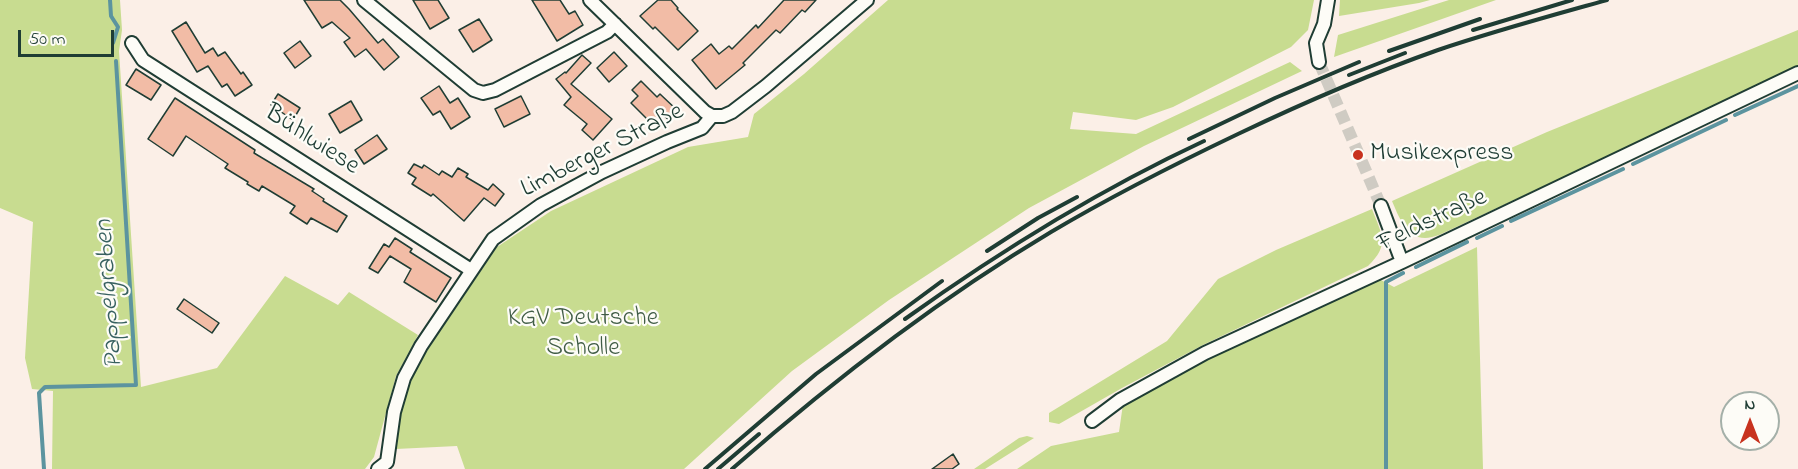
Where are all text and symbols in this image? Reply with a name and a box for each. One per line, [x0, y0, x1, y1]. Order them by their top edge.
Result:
scale bar [21, 18, 117, 56]
text: 50 m [29, 27, 66, 53]
street label: Limberger Straße [516, 98, 690, 206]
street label: Bühlwiese [258, 99, 364, 183]
place label: Musikexpress [1370, 139, 1513, 171]
marker: Musikexpress [1351, 148, 1365, 162]
street label: Feldstraße [1373, 183, 1493, 261]
water label: Pappelgraben [90, 218, 132, 370]
park label: KGV Deutsche Scholle [508, 304, 658, 366]
north arrow [1720, 391, 1780, 451]
text: N [1745, 393, 1755, 417]

